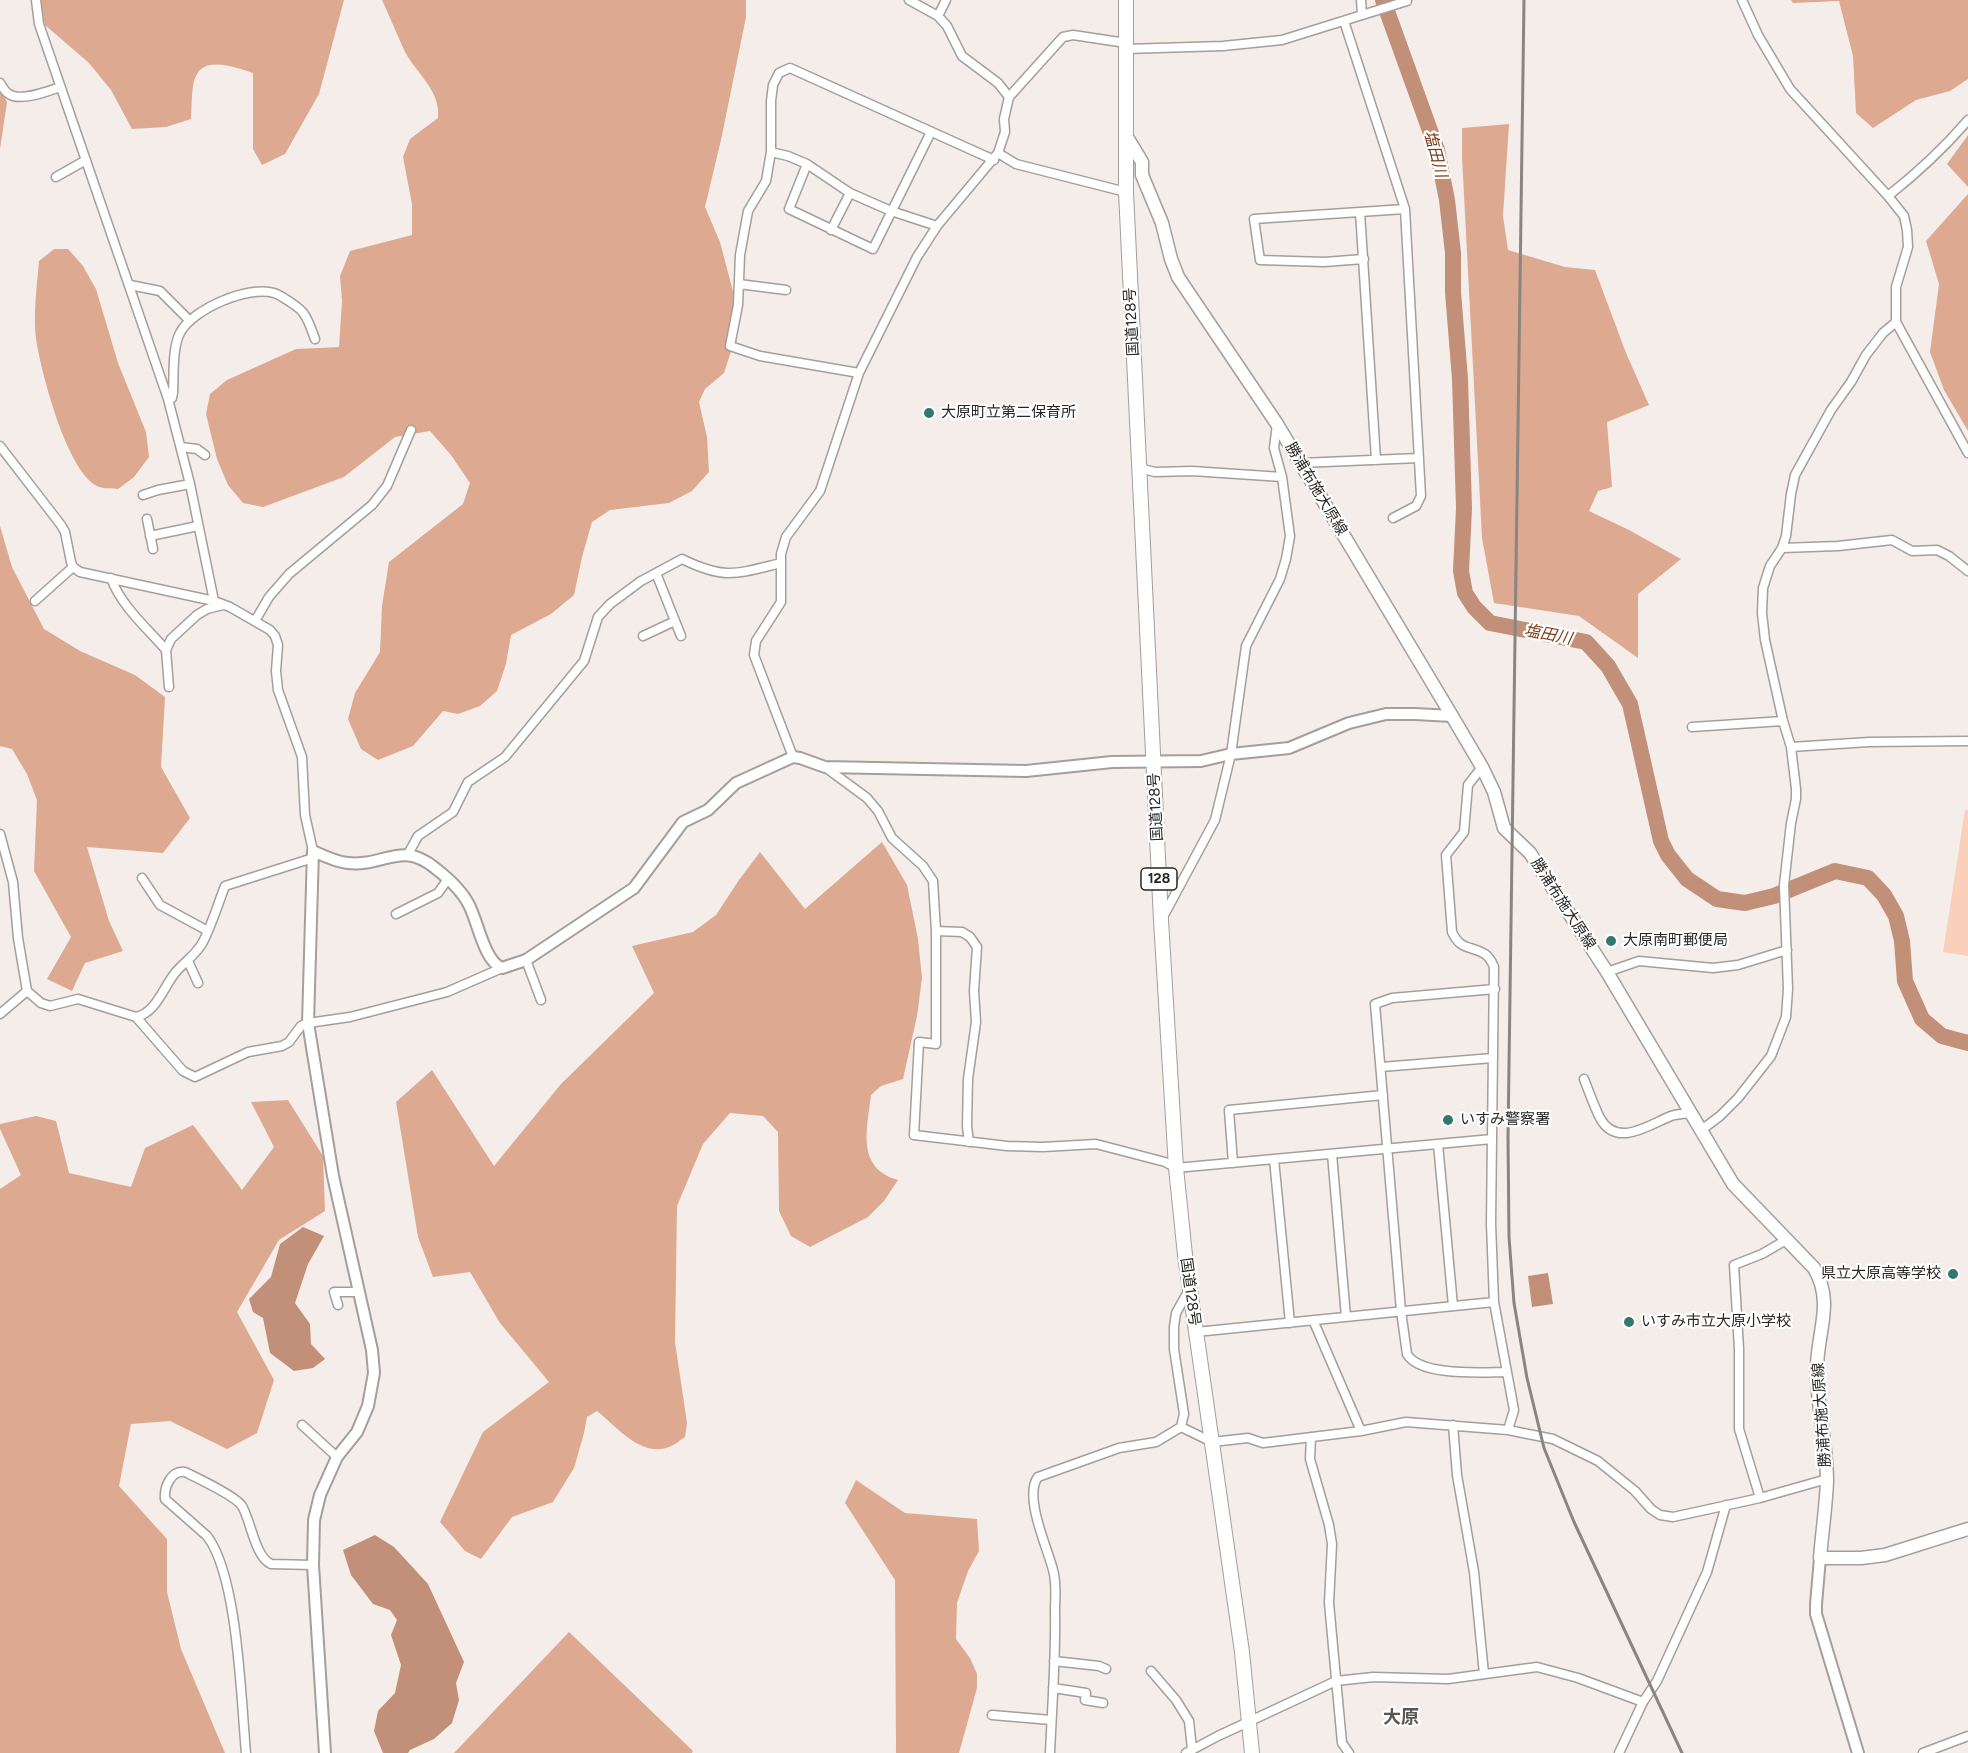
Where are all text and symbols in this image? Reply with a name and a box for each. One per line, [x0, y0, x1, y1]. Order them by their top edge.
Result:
water label: 塩田川 [1420, 128, 1450, 180]
street label: 国道128号 [1121, 287, 1143, 357]
place label: 大原町立第二保育所 [941, 404, 1076, 422]
marker: 大原町立第二保育所 [922, 406, 936, 420]
street label: 勝浦布施大原線 [1281, 439, 1351, 539]
water label: 塩田川 [1523, 621, 1573, 649]
street label: 国道128号 [1145, 772, 1167, 842]
street label: 勝浦布施大原線 [1527, 855, 1599, 953]
road number: 128 [1141, 868, 1177, 890]
place label: 大原南町郵便局 [1623, 932, 1728, 950]
marker: 大原南町郵便局 [1604, 934, 1618, 948]
place label: いすみ警察署 [1460, 1111, 1550, 1129]
marker: いすみ警察署 [1441, 1113, 1455, 1127]
street label: 国道128号 [1176, 1257, 1204, 1327]
place label: 県立大原高等学校 [1821, 1265, 1941, 1283]
marker: 県立大原高等学校 [1946, 1267, 1960, 1281]
place label: いすみ市立大原小学校 [1641, 1313, 1791, 1331]
marker: いすみ市立大原小学校 [1622, 1315, 1636, 1329]
street label: 勝浦布施大原線 [1809, 1362, 1835, 1468]
district label: 大原 [1383, 1707, 1419, 1729]

